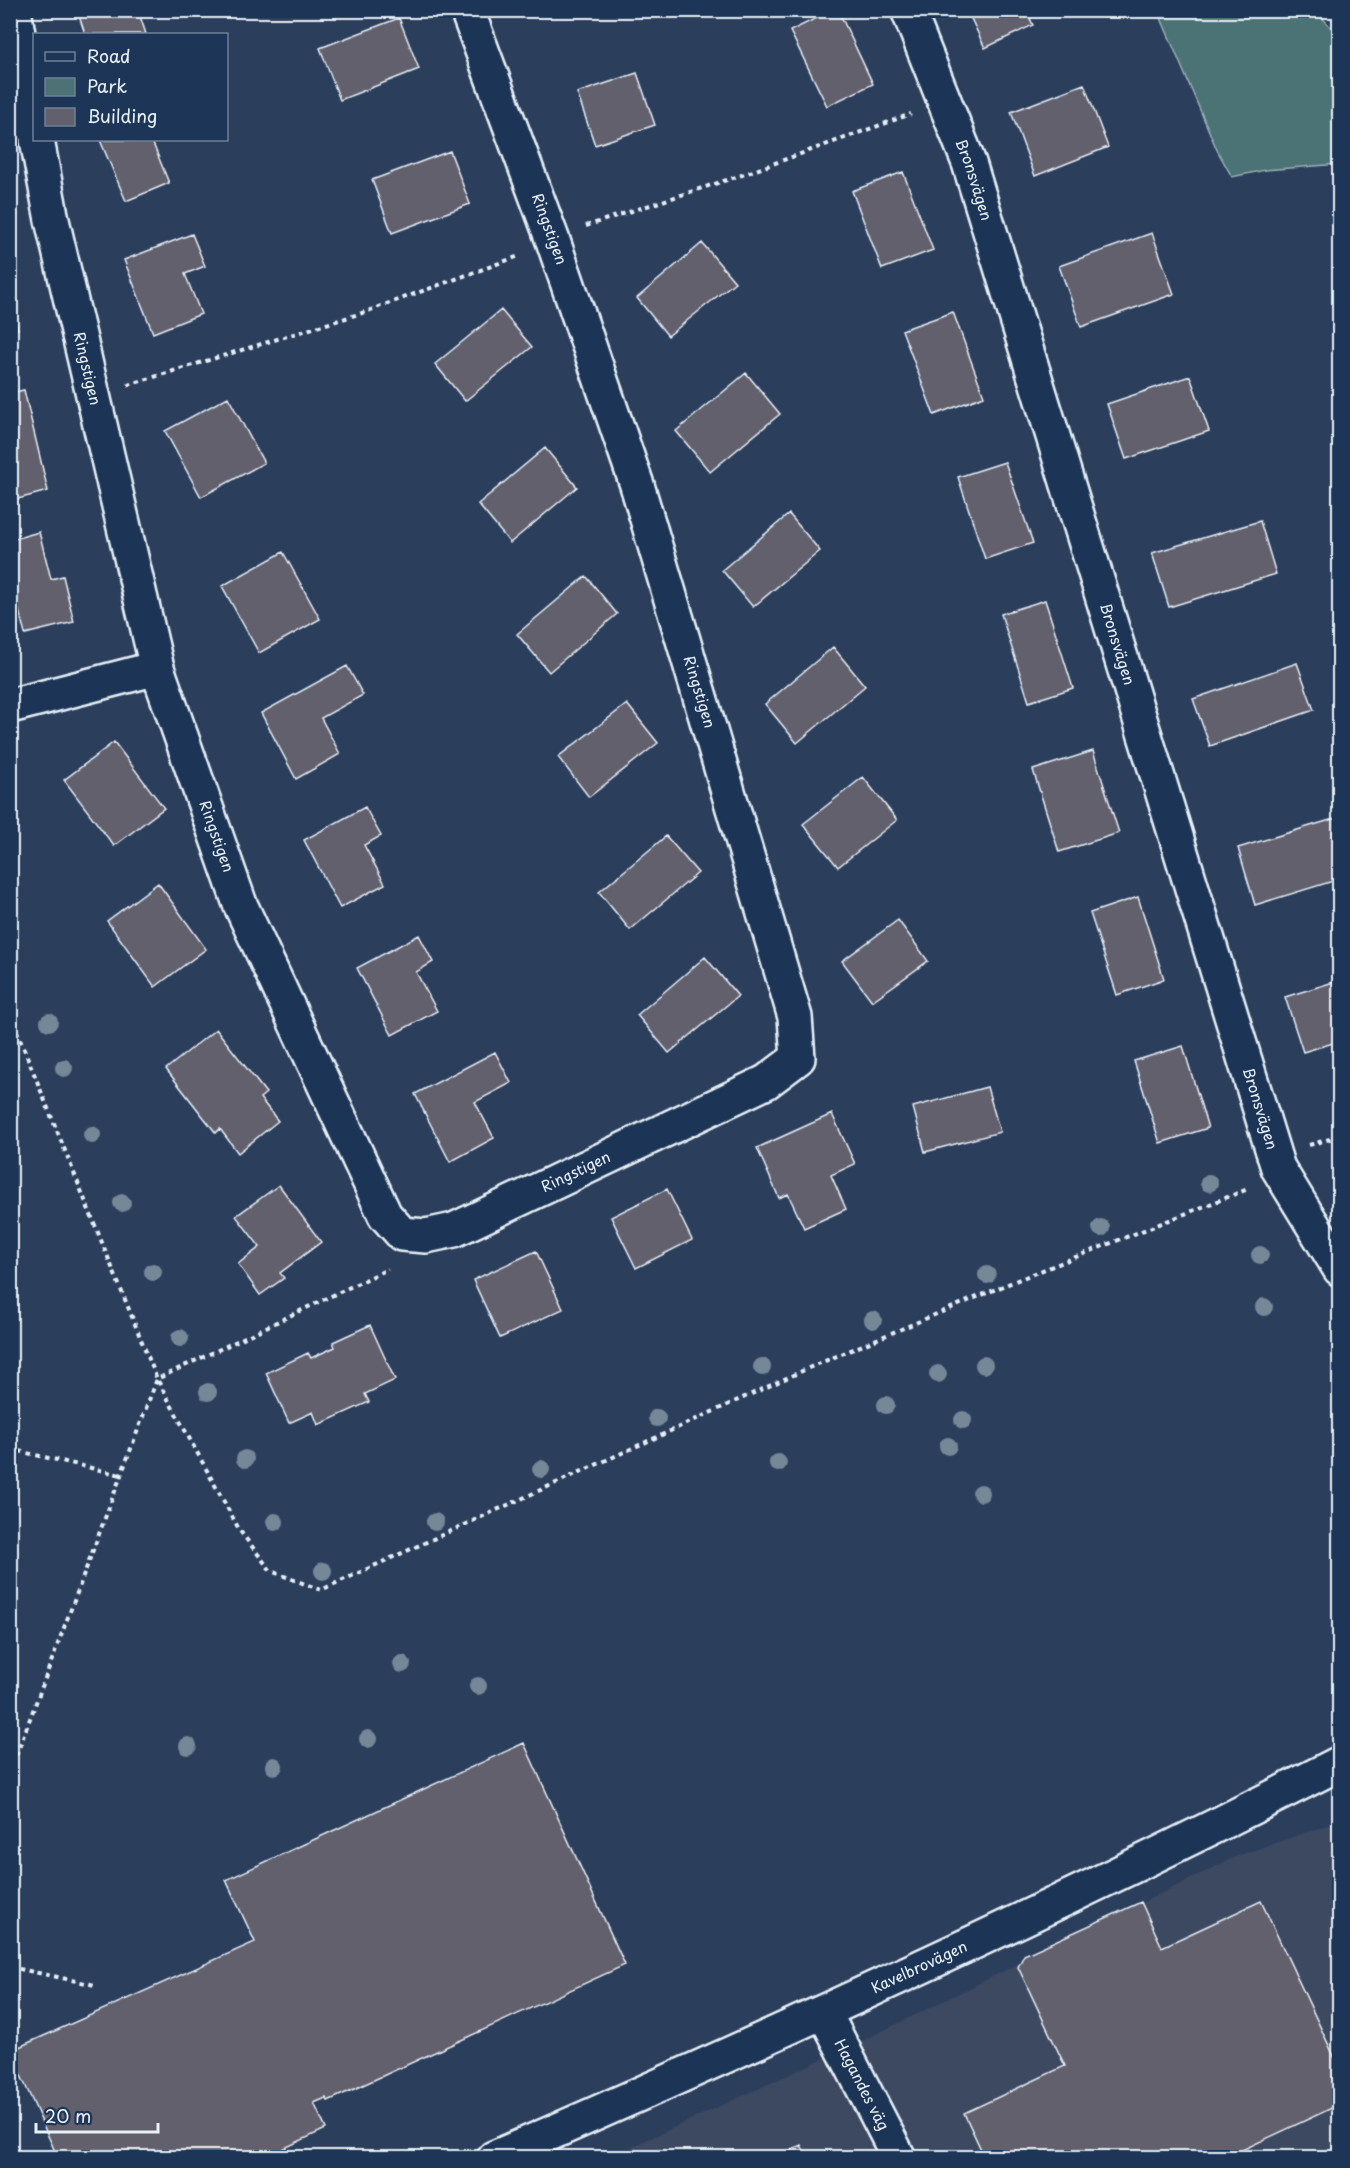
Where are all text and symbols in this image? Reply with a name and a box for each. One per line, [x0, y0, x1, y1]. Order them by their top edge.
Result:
legend [33, 33, 228, 141]
text: Road [87, 42, 131, 69]
text: Park [87, 72, 127, 99]
text: Building [87, 102, 157, 129]
street label: Bronsvägen [950, 135, 999, 223]
street label: Ringstigen [527, 190, 574, 267]
street label: Ringstigen [69, 329, 108, 407]
street label: Bronsvägen [1095, 600, 1142, 688]
street label: Ringstigen [679, 653, 722, 731]
street label: Ringstigen [194, 797, 241, 875]
street label: Bronsvägen [1238, 1064, 1285, 1152]
street label: Ringstigen [537, 1144, 614, 1197]
street label: Kavelbrovägen [867, 1934, 970, 1998]
street label: Hagandes väg [830, 2034, 896, 2134]
scale bar [36, 2096, 158, 2134]
text: 20 m [45, 2102, 91, 2129]

